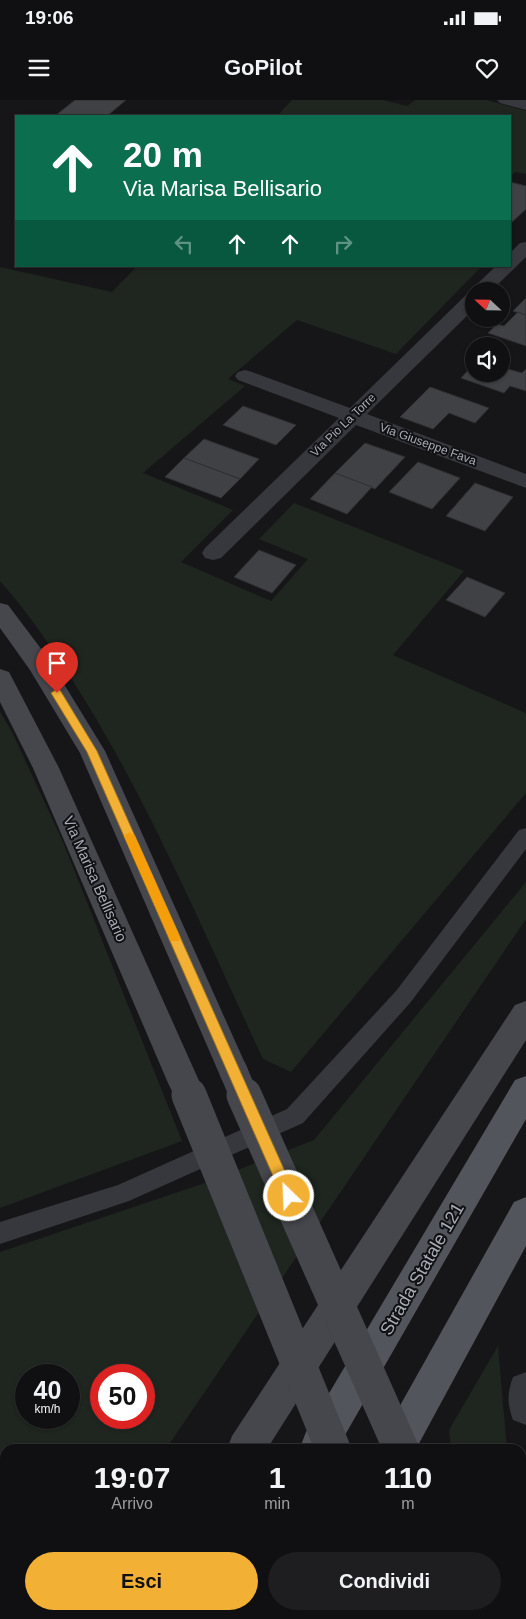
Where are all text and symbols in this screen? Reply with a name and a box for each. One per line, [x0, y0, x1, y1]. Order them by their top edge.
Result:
text: 19:06 [25, 7, 74, 28]
icon: menu [25, 54, 53, 82]
icon: heart [473, 54, 501, 82]
text: GoPilot [224, 55, 302, 80]
icon: ahead [40, 135, 105, 200]
text: 20 m [123, 135, 203, 174]
text: Via Marisa Bellisario [123, 176, 322, 201]
icon: left [170, 230, 198, 258]
icon: ahead [223, 230, 251, 258]
icon: ahead [276, 230, 304, 258]
icon: right [329, 230, 357, 258]
north arrow [465, 282, 510, 328]
map controls [465, 282, 510, 382]
button: sound [465, 337, 510, 382]
street label: Via Pio La Torre [308, 390, 379, 460]
street label: Via Giuseppe Fava [378, 420, 479, 468]
pin [36, 642, 78, 693]
icon: arrive [43, 649, 71, 677]
street label: Via Marisa Bellisario [60, 813, 131, 944]
position arrow [262, 1169, 314, 1221]
street label: Strada Statale 121 [376, 1199, 468, 1339]
speed limit sign: 50 [90, 1364, 155, 1429]
text: 40 [34, 1376, 61, 1404]
text: km/h [34, 1402, 61, 1416]
text: 19:07 [94, 1461, 171, 1494]
text: 1 [269, 1461, 286, 1494]
text: 110 [384, 1461, 432, 1494]
text: Arrivo [111, 1495, 153, 1512]
text: min [264, 1495, 290, 1512]
text: m [401, 1495, 415, 1512]
button: Esci [25, 1552, 258, 1610]
button: Condividi [268, 1552, 501, 1610]

